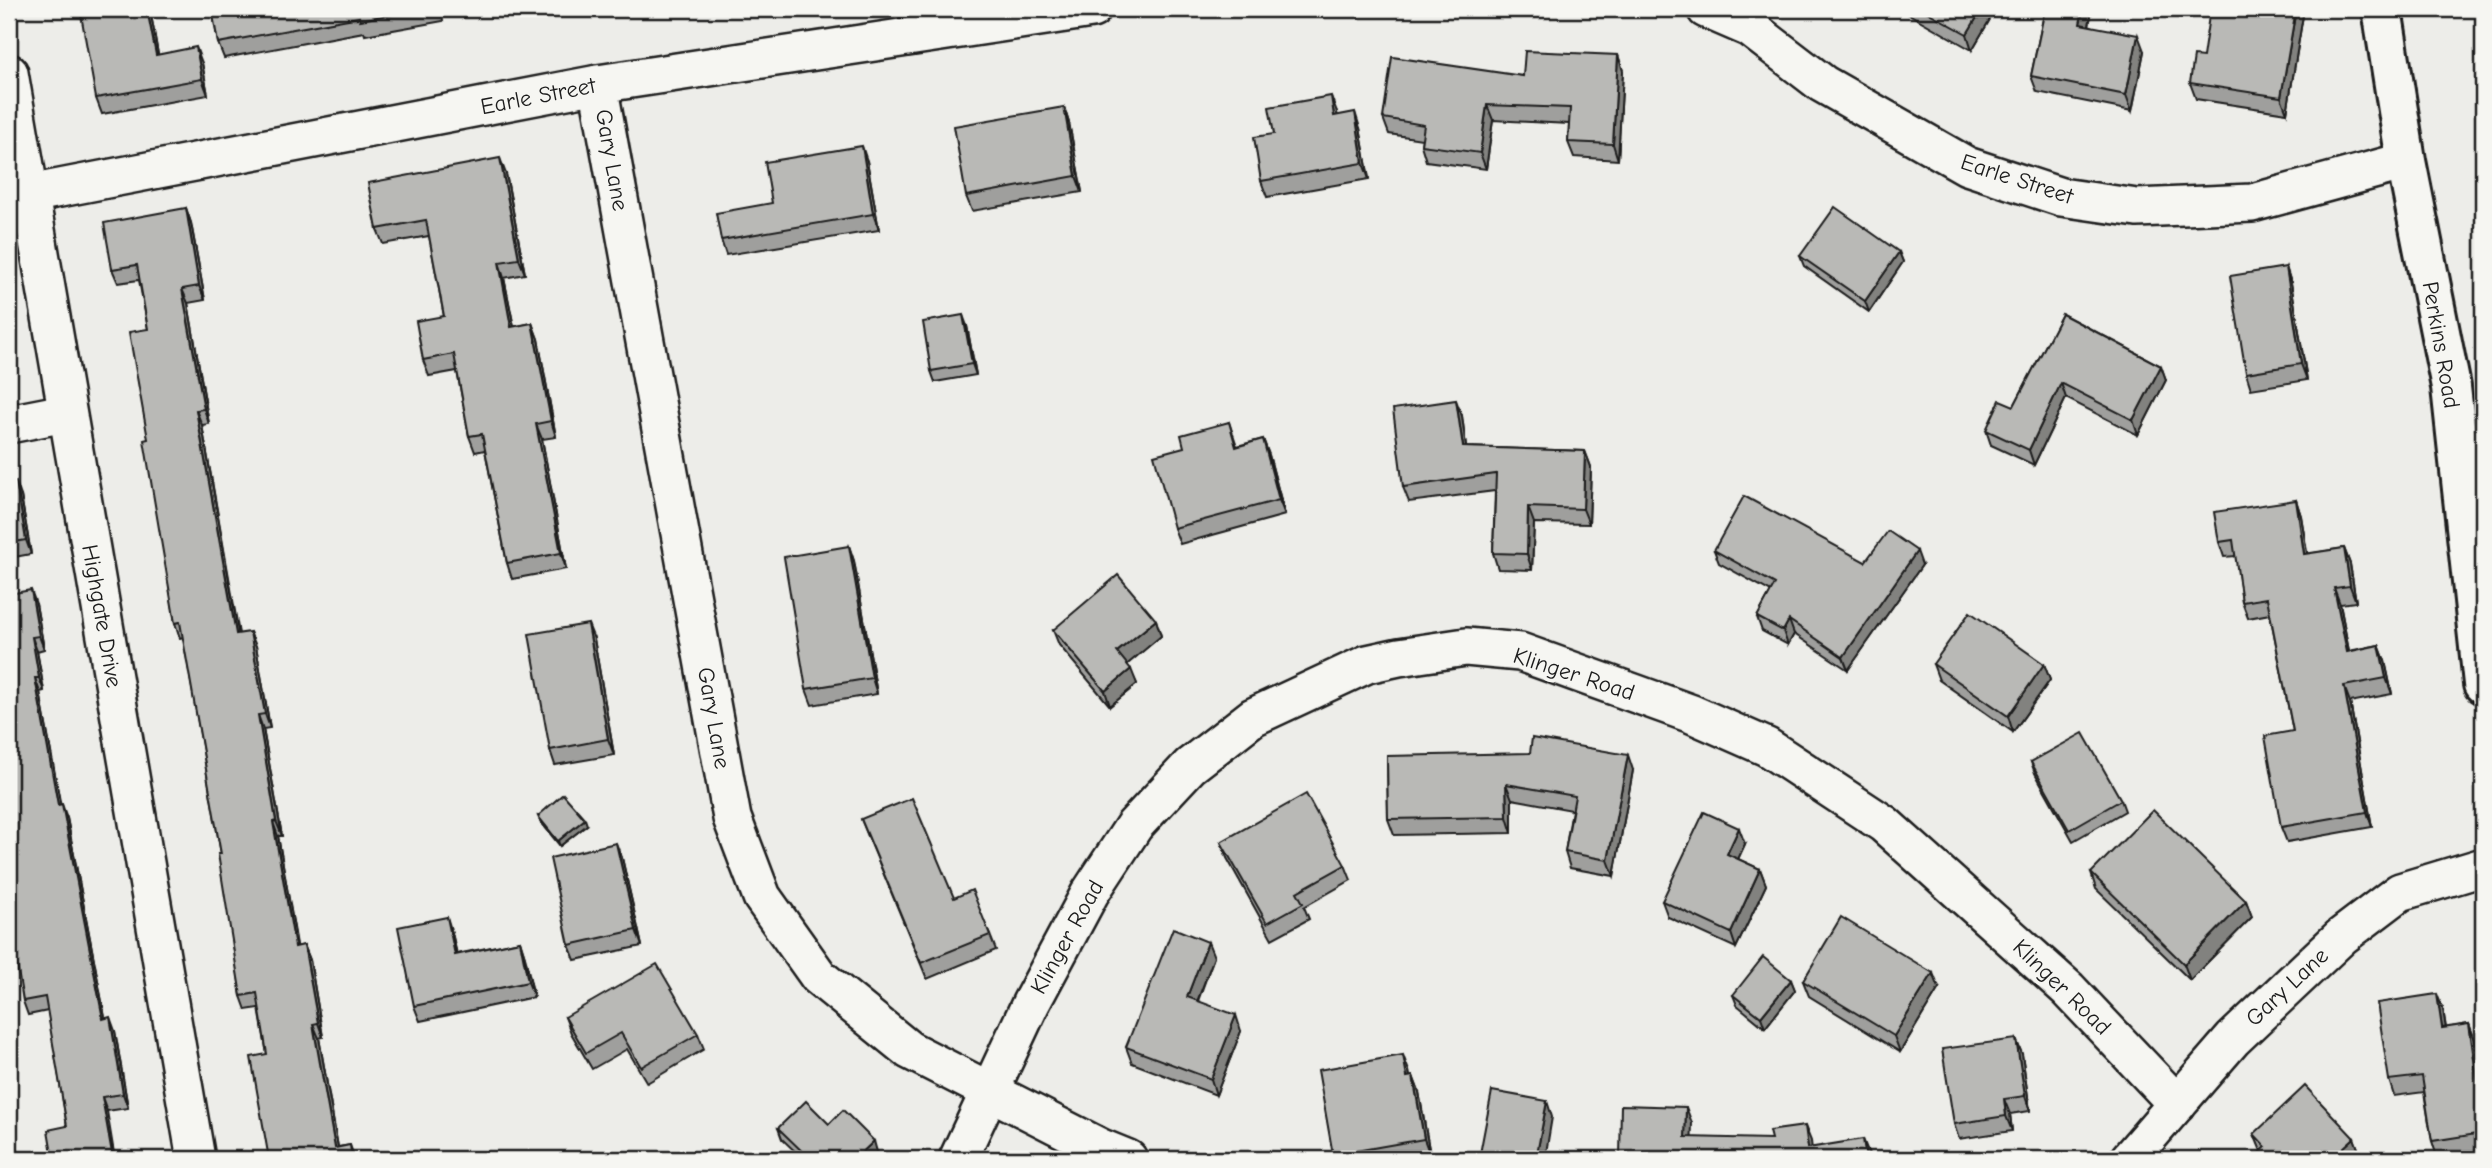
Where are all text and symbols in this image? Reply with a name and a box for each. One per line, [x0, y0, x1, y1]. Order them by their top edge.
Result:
street label: Earle Street [478, 71, 599, 120]
street label: Gary Lane [590, 107, 634, 213]
street label: Earle Street [1957, 148, 2078, 210]
street label: Perkins Road [2417, 279, 2465, 411]
street label: Highgate Drive [76, 542, 128, 690]
street label: Klinger Road [1510, 642, 1638, 706]
street label: Gary Lane [692, 665, 736, 771]
street label: Klinger Road [1025, 875, 1109, 999]
street label: Klinger Road [2007, 934, 2117, 1040]
street label: Gary Lane [2240, 942, 2334, 1032]

